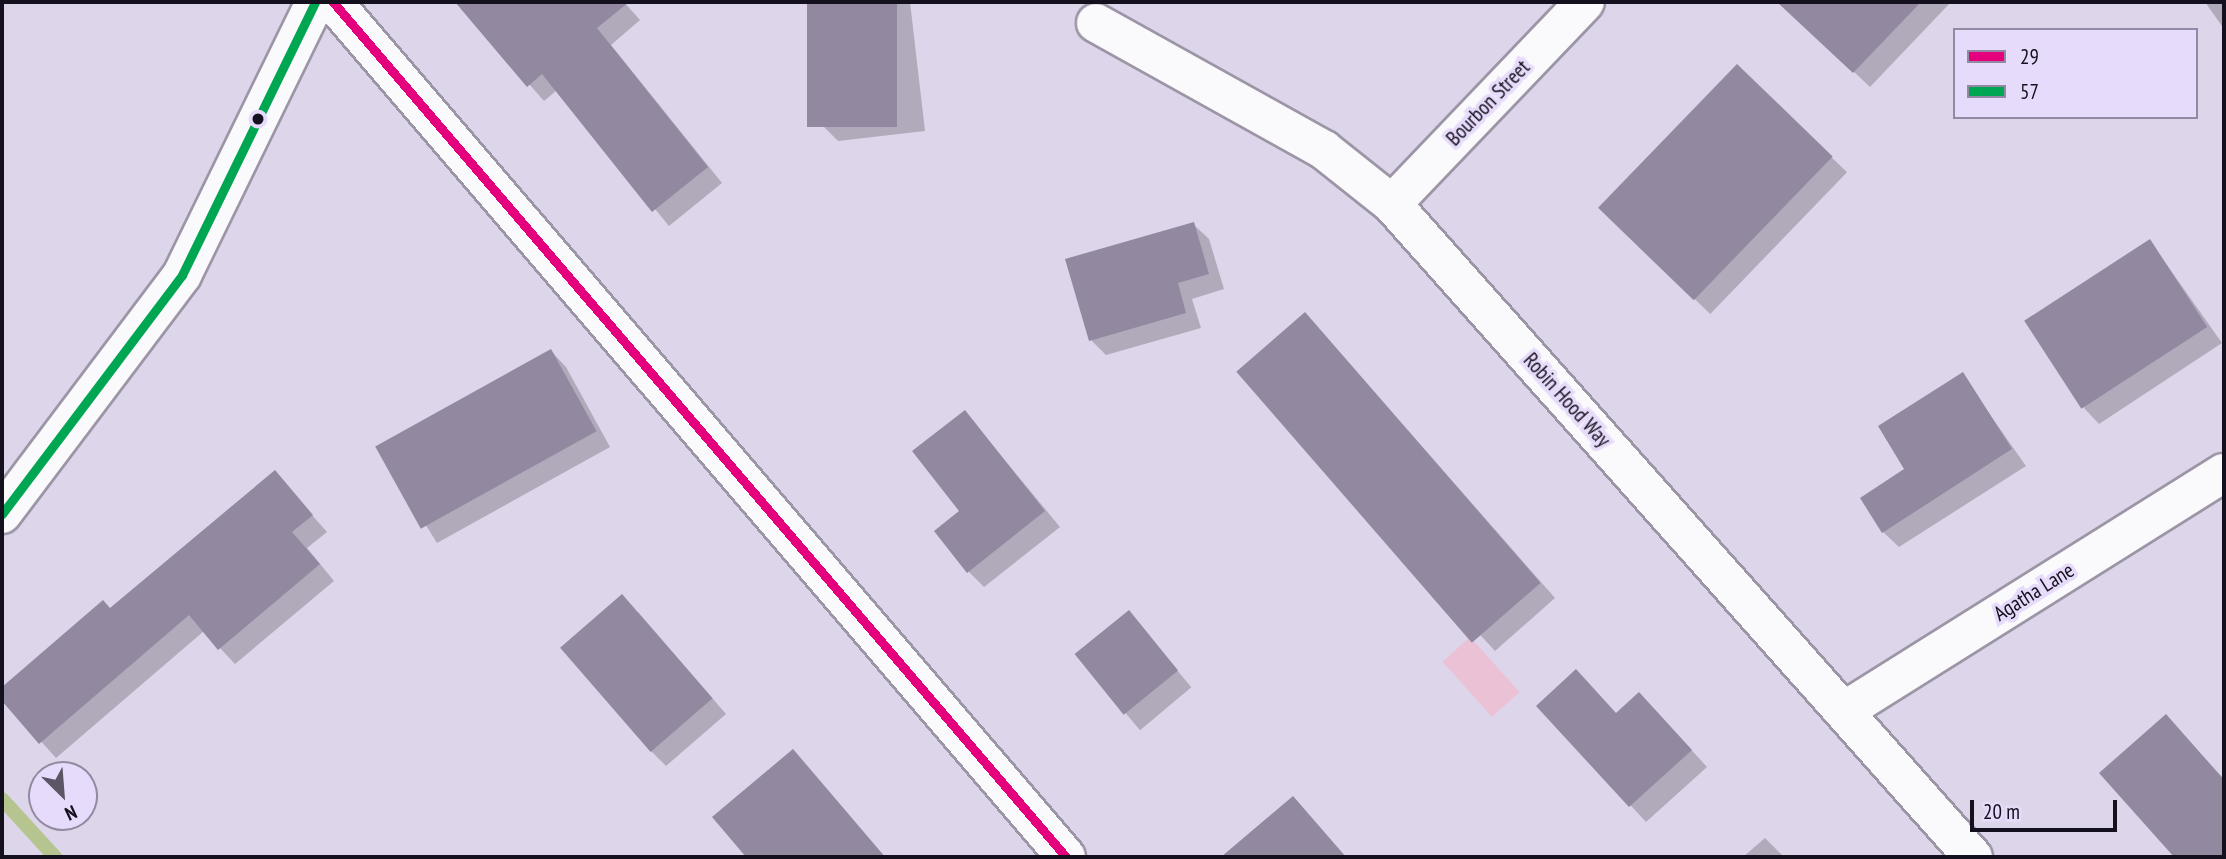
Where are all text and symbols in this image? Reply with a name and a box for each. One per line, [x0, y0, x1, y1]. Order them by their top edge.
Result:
legend [1953, 28, 2198, 119]
text: 29 [2020, 43, 2039, 70]
street label: Bourbon Street [1441, 55, 1535, 151]
text: 57 [2020, 78, 2039, 105]
unlabelled marker [251, 112, 265, 126]
street label: Robin Hood Way [1518, 348, 1616, 452]
street label: Agatha Lane [1989, 558, 2079, 626]
north arrow [28, 761, 98, 831]
scale bar [1974, 786, 2121, 830]
text: 20 m [1983, 798, 2020, 825]
text: N [61, 800, 81, 826]

